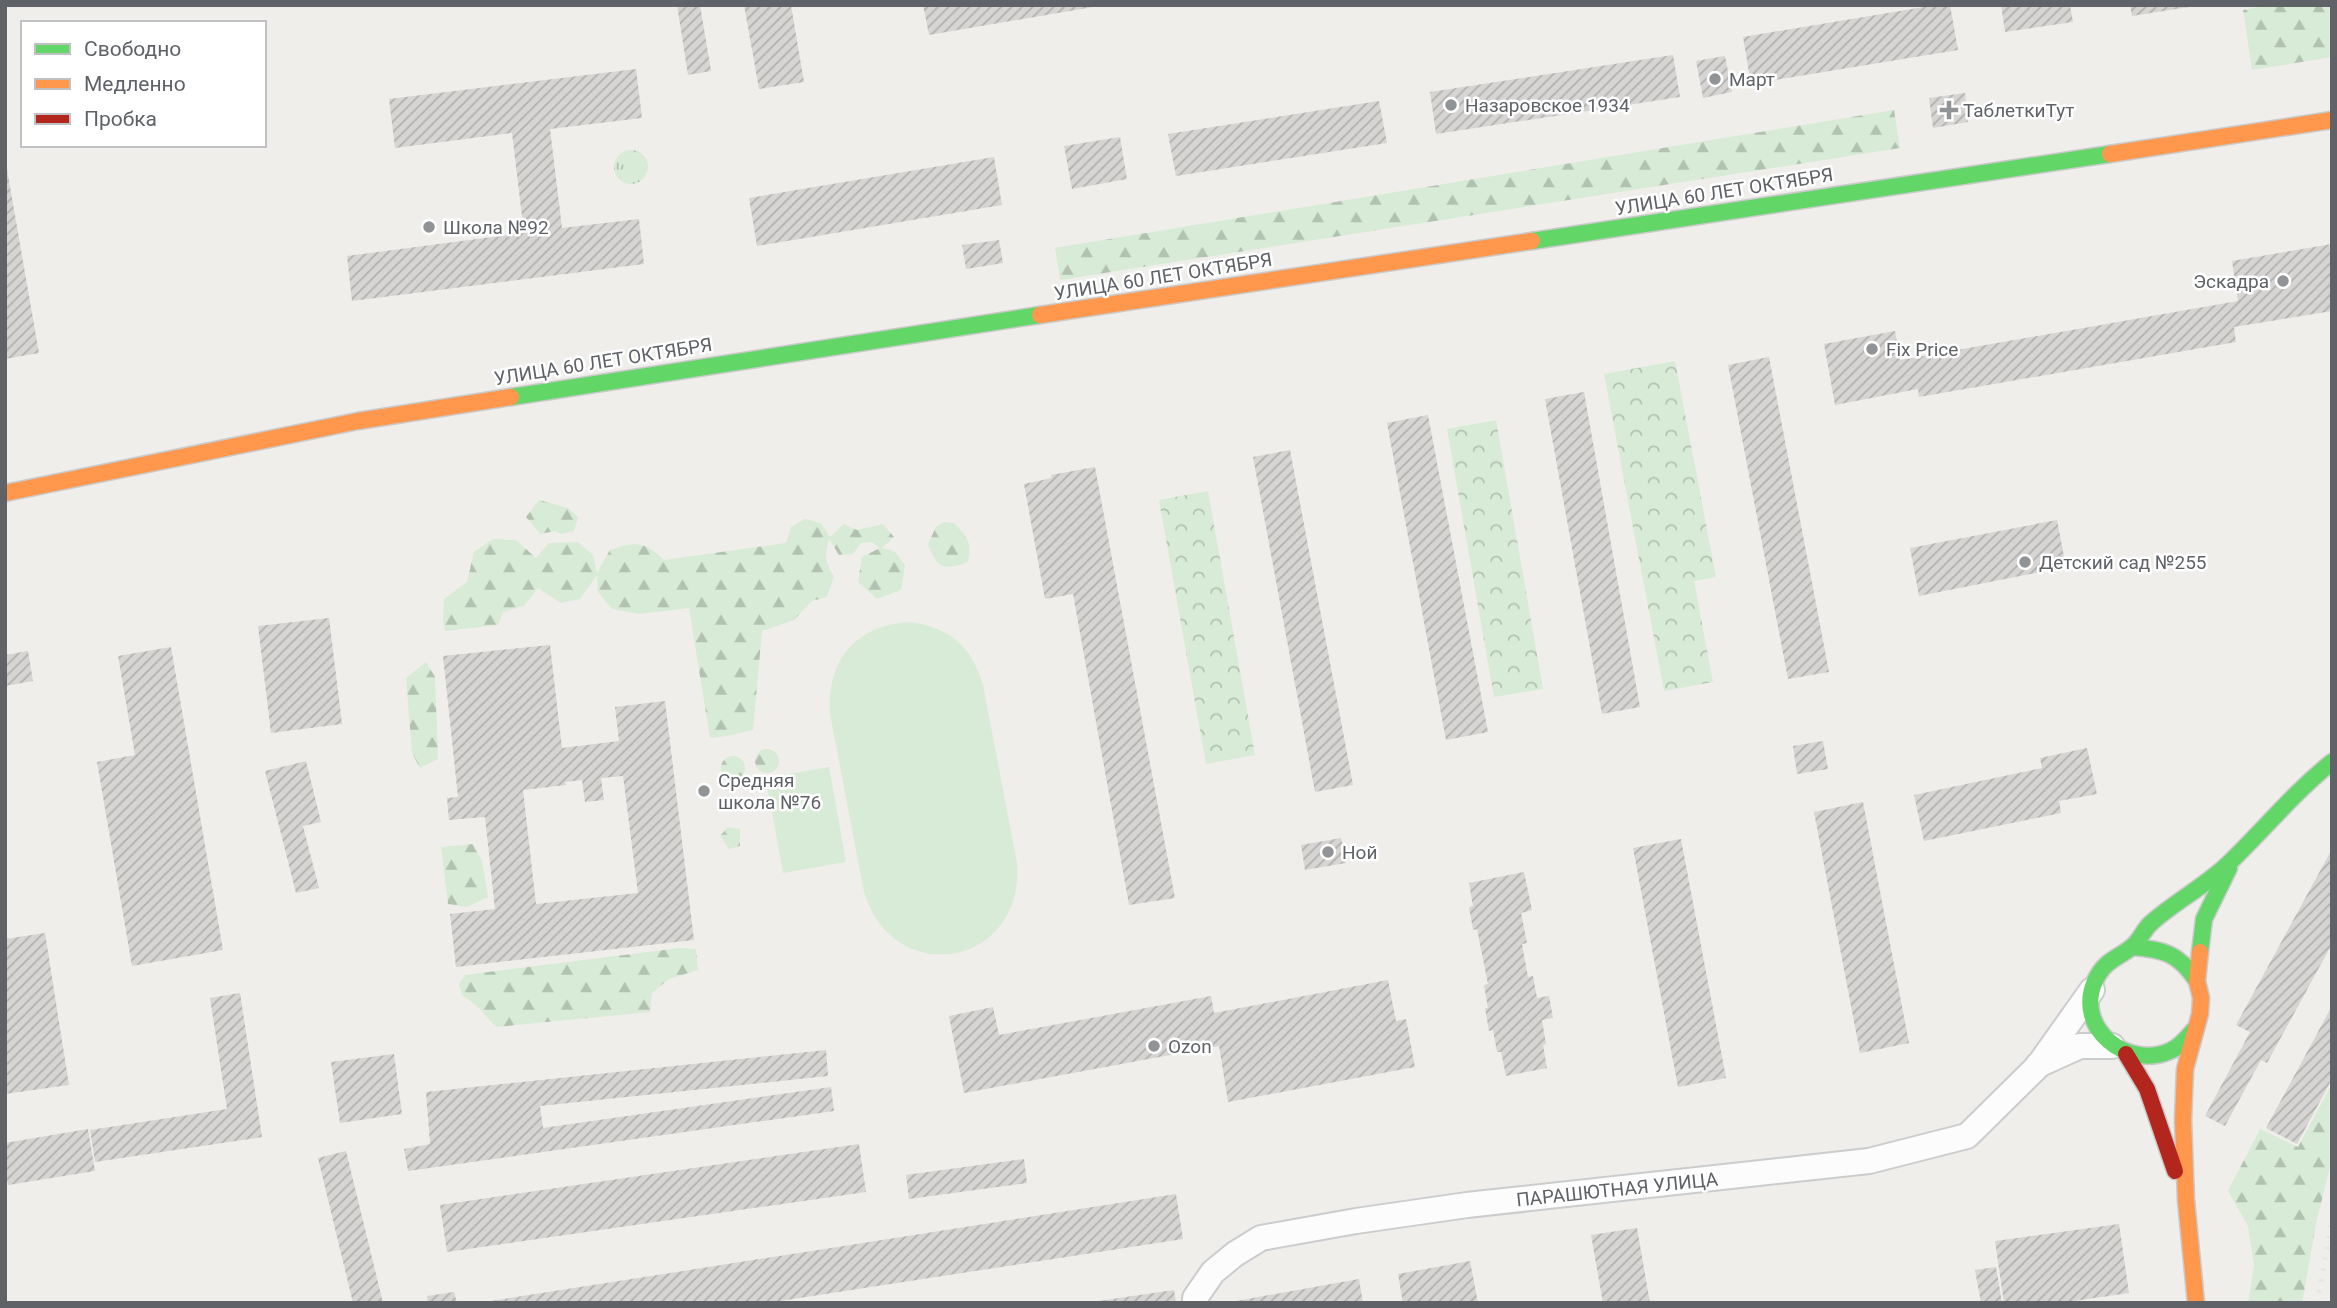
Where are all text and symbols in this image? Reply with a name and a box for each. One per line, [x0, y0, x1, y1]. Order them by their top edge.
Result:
legend [21, 21, 266, 147]
text: Свободно [84, 37, 181, 61]
place label: Март [1729, 68, 1775, 91]
marker: Март [1707, 71, 1723, 87]
text: Медленно [84, 72, 186, 96]
place label: Назаровское 1934 [1465, 94, 1630, 117]
marker: Назаровское 1934 [1443, 97, 1459, 113]
place label: ТаблеткиТут [1963, 99, 2074, 122]
marker: ТаблеткиТут [1941, 102, 1957, 118]
text: Пробка [84, 107, 157, 131]
street label: УЛИЦА 60 ЛЕТ ОКТЯБРЯ [1613, 163, 1835, 220]
place label: Школа №92 [443, 216, 549, 239]
marker: Школа №92 [421, 219, 437, 235]
street label: УЛИЦА 60 ЛЕТ ОКТЯБРЯ [1052, 248, 1274, 305]
place label: Эскадра [2193, 270, 2269, 293]
marker: Эскадра [2275, 273, 2291, 289]
street label: УЛИЦА 60 ЛЕТ ОКТЯБРЯ [492, 333, 714, 390]
place label: Fix Price [1886, 338, 1958, 361]
marker: Fix Price [1864, 341, 1880, 357]
place label: Детский сад №255 [2039, 551, 2207, 574]
marker: Детский сад №255 [2017, 554, 2033, 570]
place label: Средняя школа №76 [718, 769, 821, 814]
marker: Средняя школа №76 [696, 783, 712, 799]
place label: Ной [1342, 841, 1377, 864]
marker: Ной [1320, 844, 1336, 860]
place label: Ozon [1168, 1035, 1212, 1058]
marker: Ozon [1146, 1038, 1162, 1054]
street label: ПАРАШЮТНАЯ УЛИЦА [1515, 1167, 1720, 1212]

